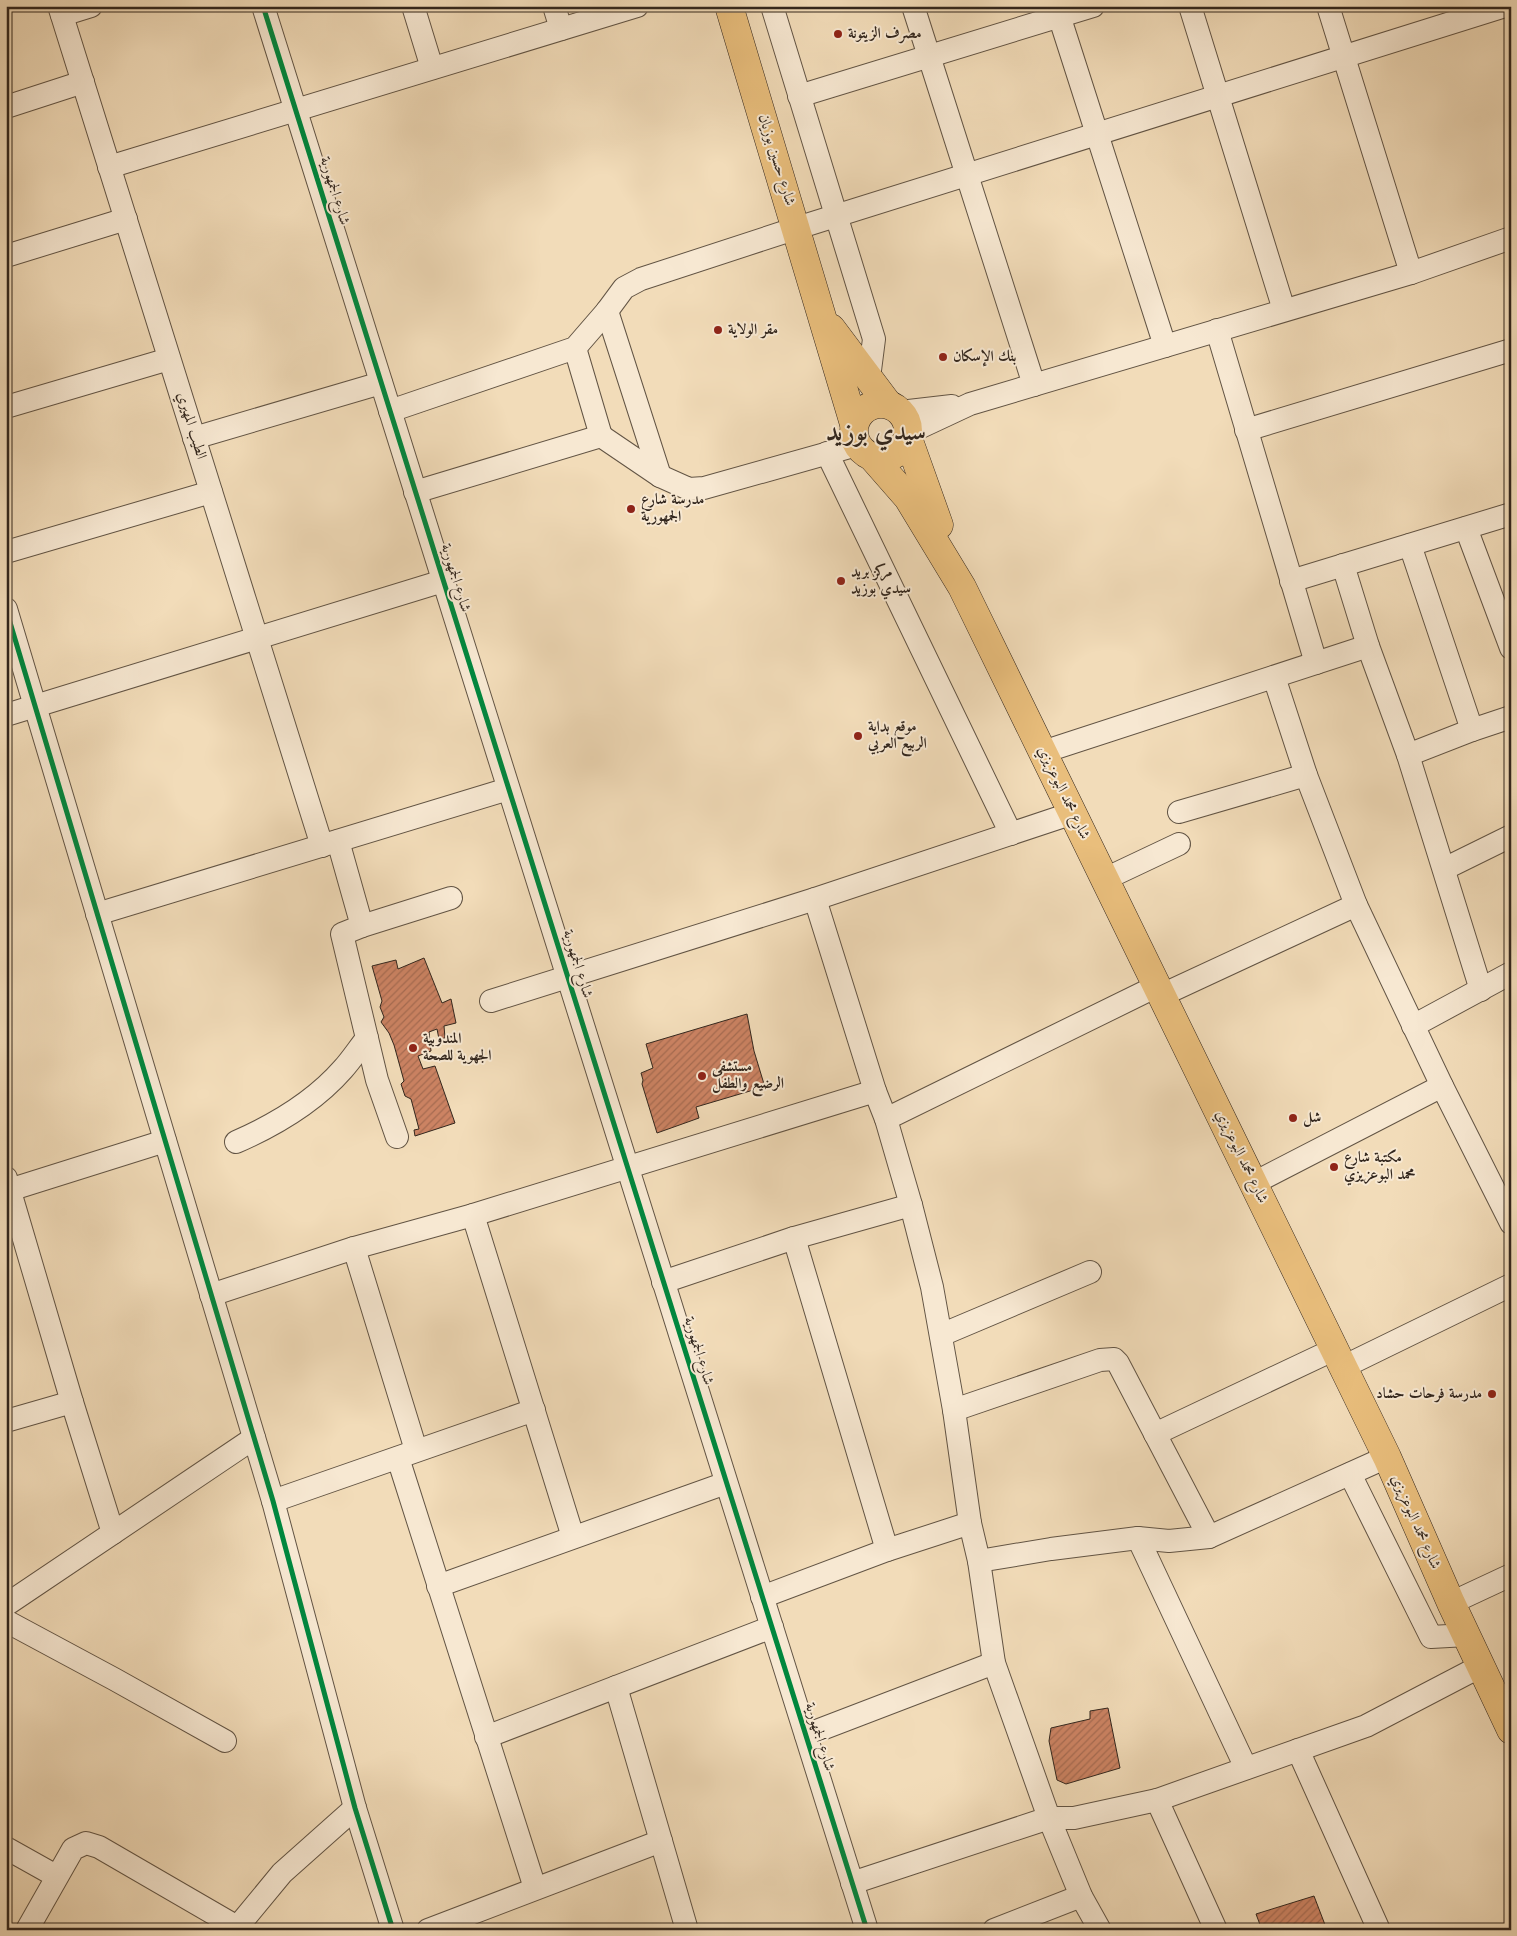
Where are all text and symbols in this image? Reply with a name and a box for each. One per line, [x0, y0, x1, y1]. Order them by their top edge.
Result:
place label: مصرف الزيتونة [848, 26, 922, 44]
marker: مصرف الزيتونة [832, 28, 844, 40]
street label: شارع حسين بوزيان [751, 112, 797, 209]
street label: شارع الجمهورية [313, 155, 351, 228]
place label: مقر الولاية [728, 322, 778, 339]
marker: مقر الولاية [712, 324, 724, 336]
place label: بنك الإسكان [953, 347, 1016, 367]
marker: بنك الإسكان [937, 351, 949, 363]
street label: الطيب المهيري [171, 391, 208, 462]
district label: سيدي بوزيد [826, 421, 926, 451]
place label: مدرسة شارع الجمهورية [641, 492, 704, 525]
marker: مدرسة شارع الجمهورية [625, 503, 637, 515]
street label: شارع الجمهورية [434, 542, 472, 615]
place label: مركز بريد سيدي بوزيد [851, 563, 911, 600]
marker: مركز بريد سيدي بوزيد [835, 575, 847, 587]
place label: موقع بداية الربيع العربي [867, 719, 927, 757]
marker: موقع بداية الربيع العربي [852, 730, 864, 742]
street label: شارع محمد البوعزيزي [1030, 744, 1092, 844]
street label: شارع الجمهورية [556, 928, 594, 1001]
place label: المندوبية الجهوية للصحة [423, 1031, 491, 1064]
marker: المندوبية الجهوية للصحة [407, 1042, 419, 1054]
place label: مستشفى الرضيع والطفل [711, 1060, 784, 1097]
marker: مستشفى الرضيع والطفل [696, 1070, 708, 1082]
street label: شارع محمد البوعزيزي [1208, 1108, 1270, 1208]
place label: شل [1303, 1111, 1321, 1128]
marker: شل [1287, 1112, 1299, 1124]
place label: مكتبة شارع محمد البوعزيزي [1344, 1149, 1415, 1186]
marker: مكتبة شارع محمد البوعزيزي [1328, 1161, 1340, 1173]
street label: شارع الجمهورية [677, 1315, 715, 1388]
place label: مدرسة فرحات حشاد [1376, 1386, 1482, 1403]
marker: مدرسة فرحات حشاد [1486, 1388, 1498, 1400]
street label: شارع محمد البوعزيزي [1384, 1473, 1442, 1573]
street label: شارع الجمهورية [798, 1701, 836, 1774]

